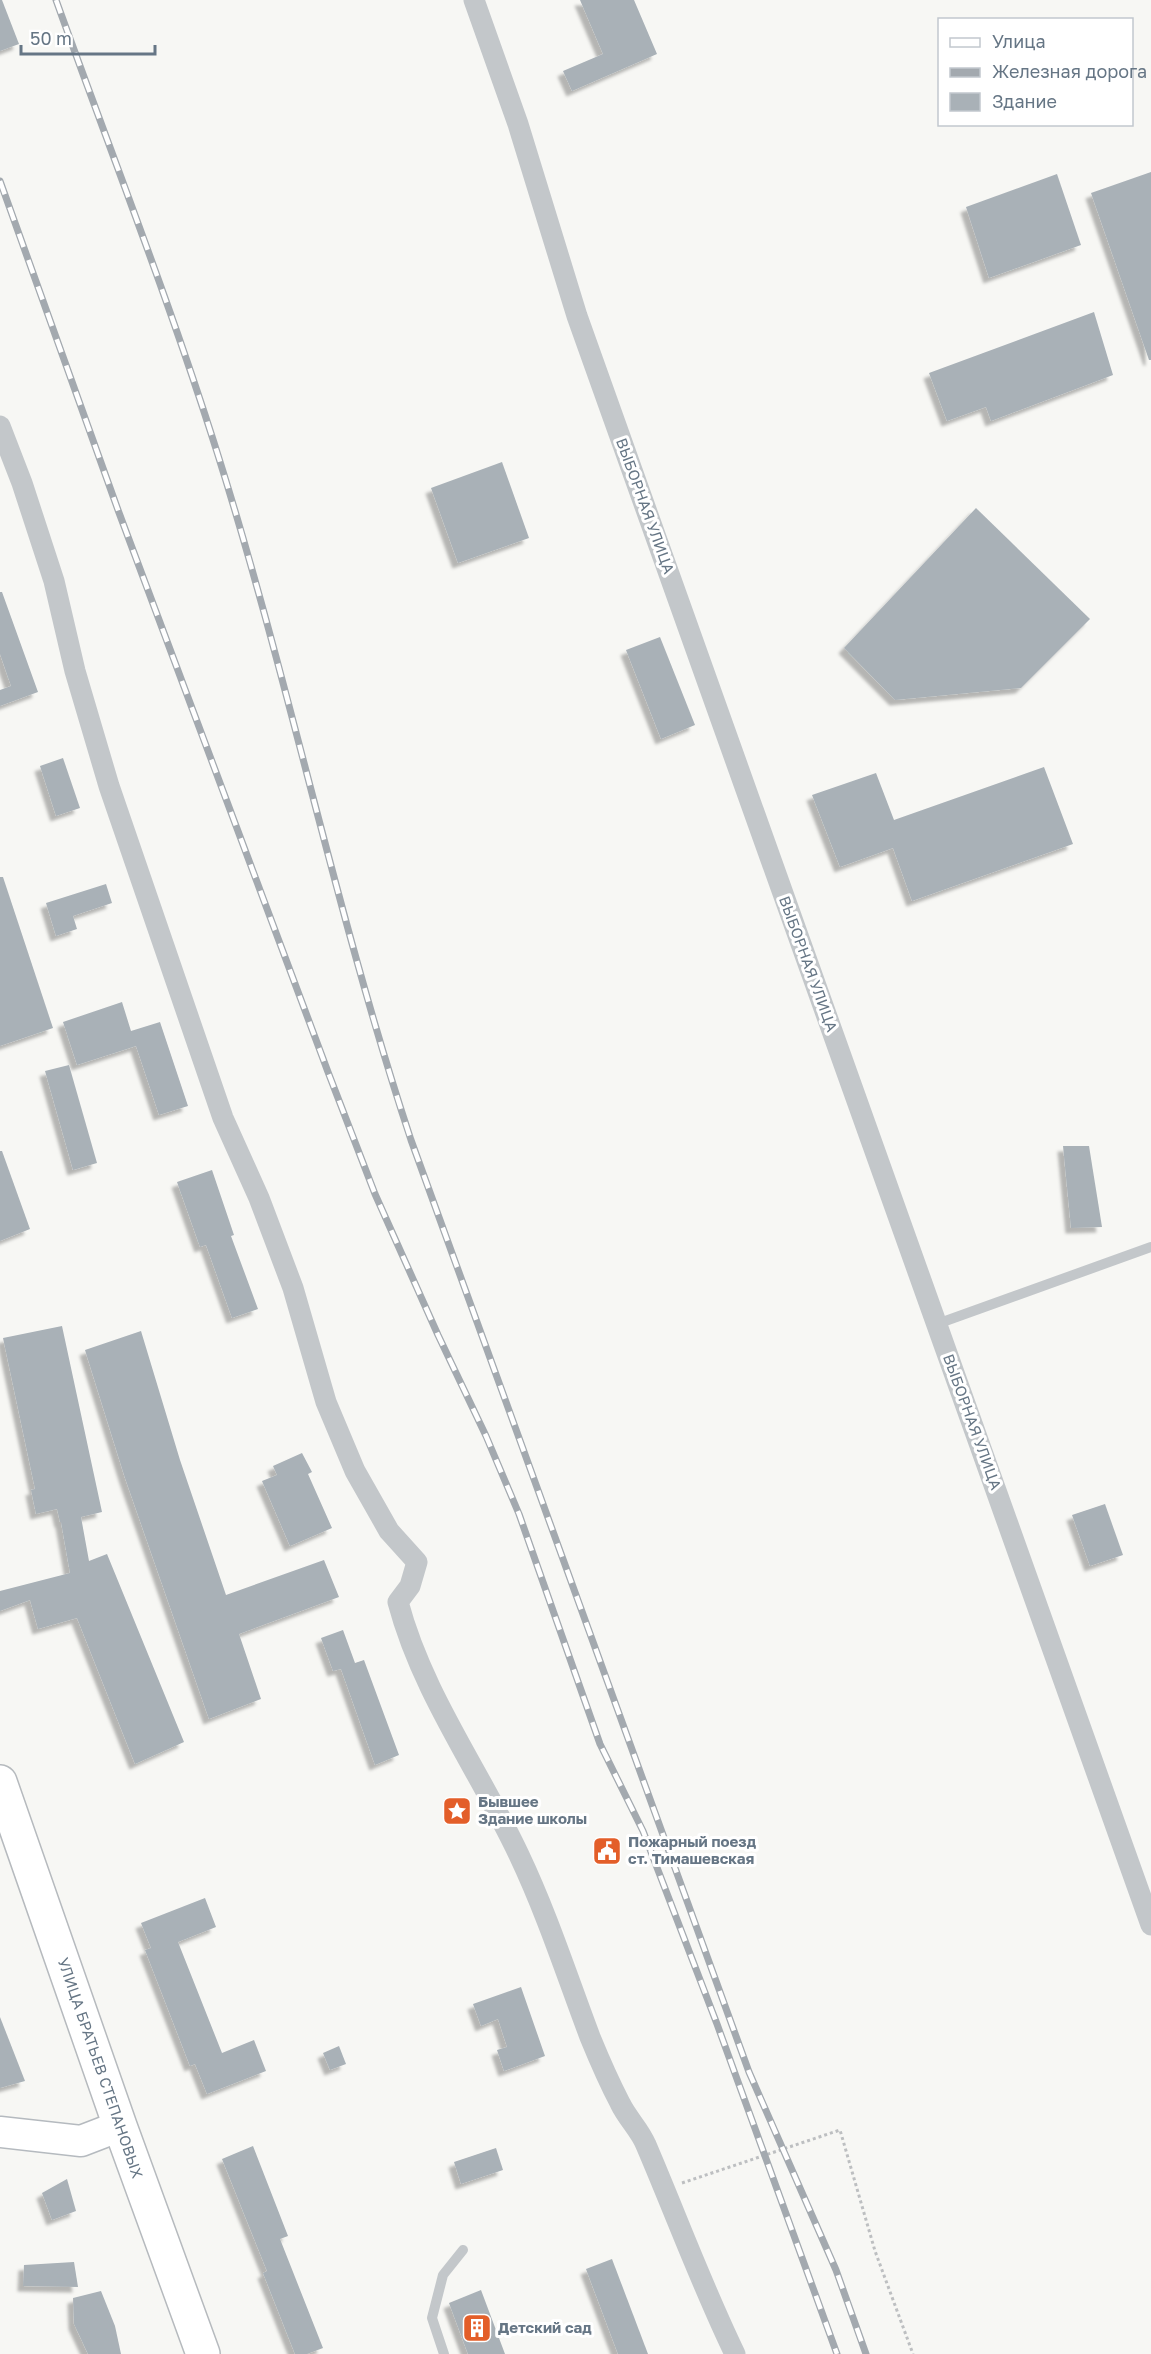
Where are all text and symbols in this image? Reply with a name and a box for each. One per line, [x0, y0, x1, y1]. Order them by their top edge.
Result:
scale bar [21, 18, 154, 56]
legend [938, 18, 1133, 126]
text: 50 m [30, 27, 72, 49]
text: Улица [992, 30, 1046, 52]
text: Железная дорога [992, 60, 1147, 82]
text: Здание [992, 90, 1057, 112]
street label: ВЫБОРНАЯ УЛИЦА [613, 435, 679, 576]
street label: ВЫБОРНАЯ УЛИЦА [776, 893, 842, 1034]
street label: ВЫБОРНАЯ УЛИЦА [940, 1351, 1006, 1492]
place label: Бывшее Здание школы [478, 1792, 587, 1827]
place icon: Бывшее Здание школы [441, 1795, 473, 1827]
place label: Пожарный поезд ст. Тимашевская [628, 1832, 757, 1867]
public building icon: Пожарный поезд ст. Тимашевская [591, 1835, 623, 1867]
street label: УЛИЦА БРАТЬЕВ СТЕПАНОВЫХ [55, 1955, 147, 2180]
building icon: Детский сад [461, 2312, 493, 2344]
place label: Детский сад [498, 2318, 592, 2336]

